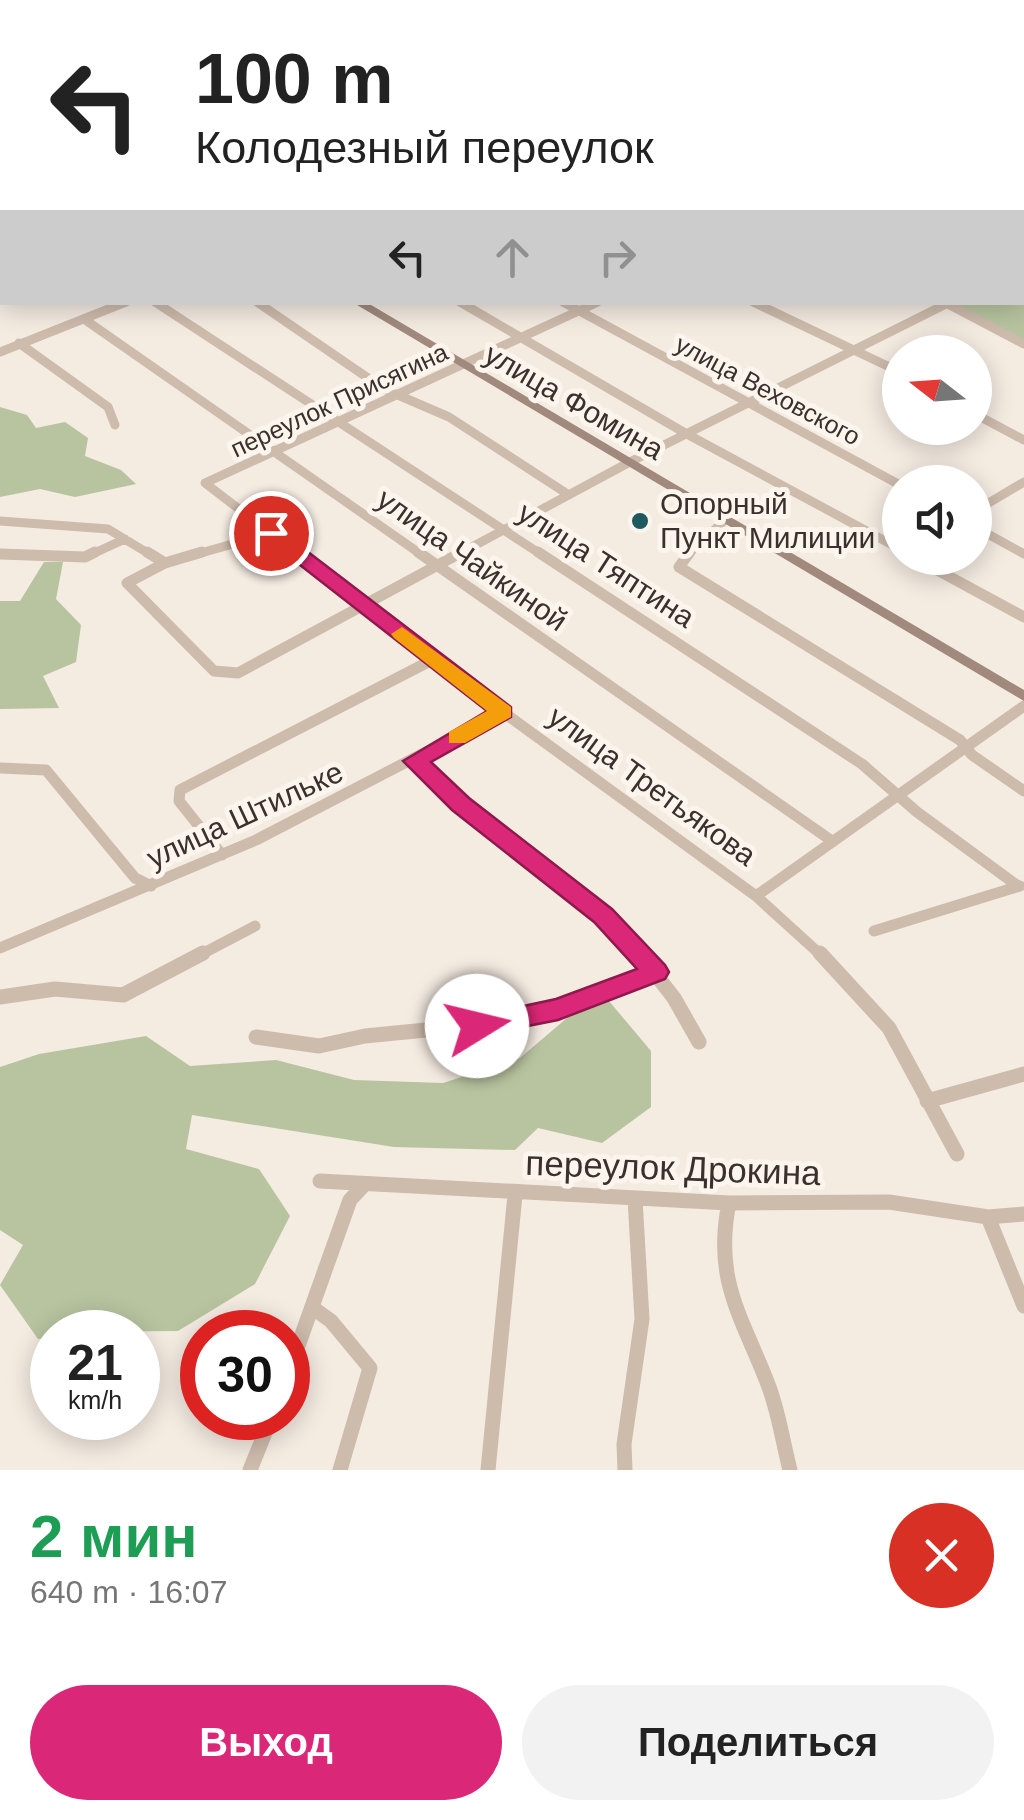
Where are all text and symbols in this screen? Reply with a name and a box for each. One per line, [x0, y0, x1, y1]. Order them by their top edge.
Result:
icon: left [30, 40, 160, 170]
text: 100 m [195, 40, 393, 118]
text: Колодезный переулок [195, 122, 654, 173]
icon: left [380, 230, 435, 285]
icon: ahead [485, 230, 540, 285]
icon: right [590, 230, 645, 285]
street label: улица Веховского [671, 330, 865, 450]
north arrow [882, 335, 992, 445]
map controls [882, 335, 992, 575]
street label: переулок Присягина [226, 337, 452, 463]
street label: улица Фомина [479, 337, 670, 466]
button: sound [882, 465, 992, 575]
street label: улица Чайкиной [371, 482, 574, 637]
place label: Опорный Пункт Милиции [660, 487, 875, 554]
pin [229, 491, 314, 576]
street label: улица Тяптина [512, 495, 701, 634]
icon: arrive [244, 506, 299, 561]
marker: Опорный Пункт Милиции [629, 510, 651, 532]
street label: улица Третьякова [542, 699, 763, 872]
street label: улица Штильке [142, 755, 348, 874]
position arrow [425, 974, 529, 1078]
street label: переулок Дрокина [525, 1143, 822, 1192]
speed limit sign: 30 [180, 1310, 310, 1440]
text: 21 [67, 1335, 123, 1391]
text: km/h [68, 1386, 122, 1414]
text: 2 мин [30, 1503, 198, 1570]
button: close [889, 1503, 994, 1608]
text: 640 m · 16:07 [30, 1574, 227, 1610]
button: Выход [30, 1685, 502, 1800]
button: Поделиться [522, 1685, 994, 1800]

